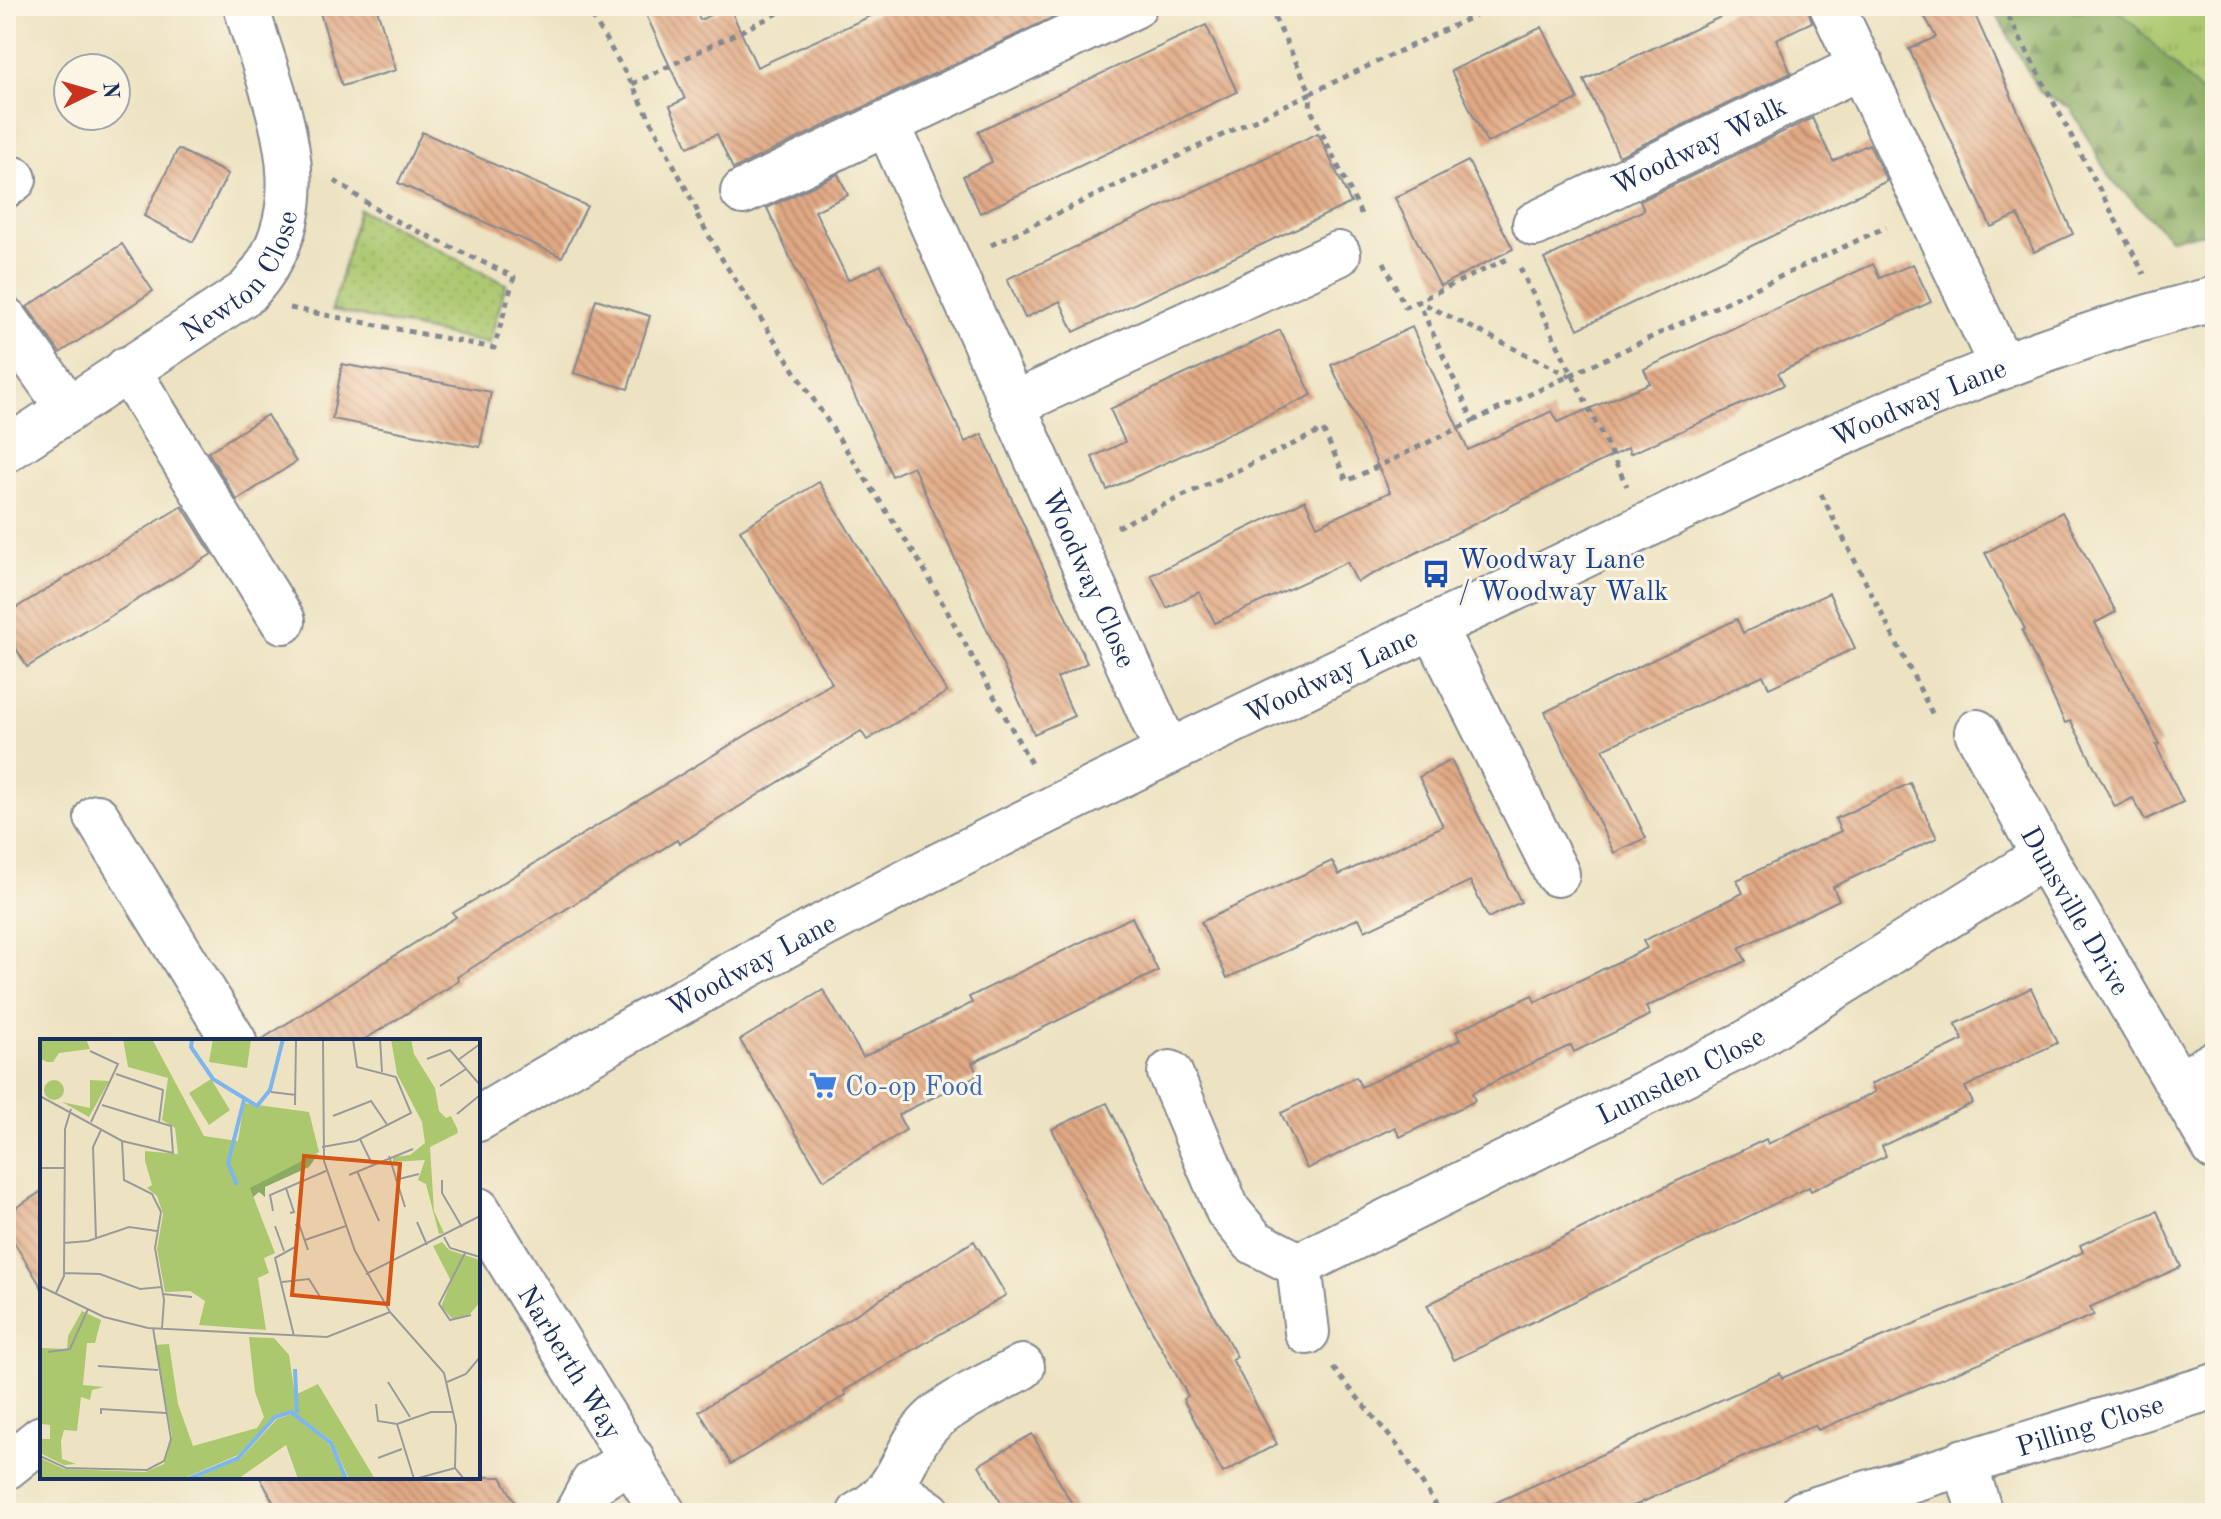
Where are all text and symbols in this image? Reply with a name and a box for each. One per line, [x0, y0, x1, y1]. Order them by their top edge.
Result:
north arrow [52, 52, 132, 132]
text: N [98, 81, 122, 100]
street label: Woodway Walk [1608, 94, 1792, 201]
street label: Newton Close [177, 209, 304, 348]
street label: Woodway Lane [1828, 355, 2011, 453]
street label: Woodway Close [1035, 486, 1139, 673]
place label: Woodway Lane / Woodway Walk [1458, 547, 1669, 607]
bus stop icon: Woodway Lane / Woodway Walk [1421, 559, 1451, 589]
street label: Woodway Lane [1241, 625, 1422, 730]
street label: Dunsville Drive [2014, 823, 2133, 1001]
street label: Woodway Lane [664, 910, 842, 1024]
street label: Lumsden Close [1593, 1024, 1771, 1132]
inset map [40, 1039, 480, 1479]
supermarket icon: Co-op Food [808, 1070, 838, 1100]
place label: Co-op Food [845, 1074, 984, 1102]
street label: Narberth Way [511, 1282, 626, 1445]
street label: Pilling Close [2014, 1392, 2168, 1463]

